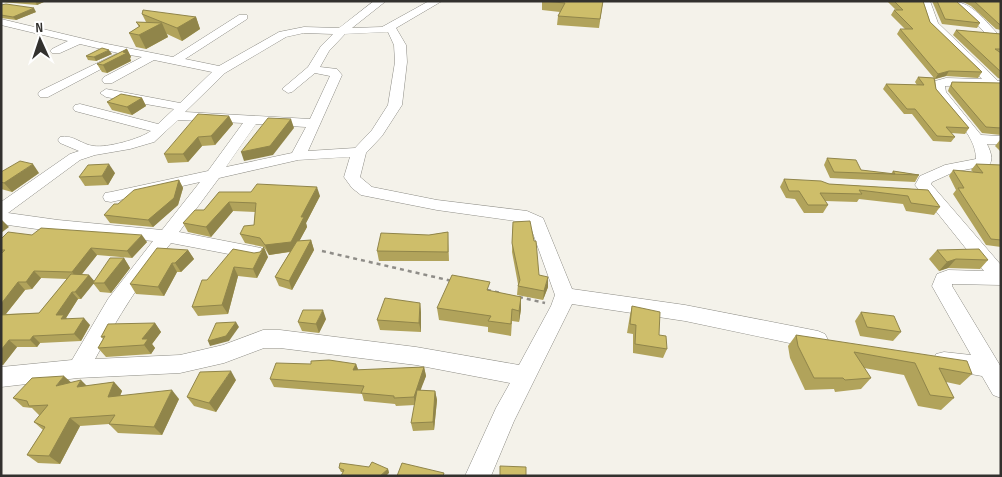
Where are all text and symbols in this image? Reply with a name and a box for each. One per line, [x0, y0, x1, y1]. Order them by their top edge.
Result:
north arrow [15, 15, 65, 65]
text: N [35, 19, 44, 36]

